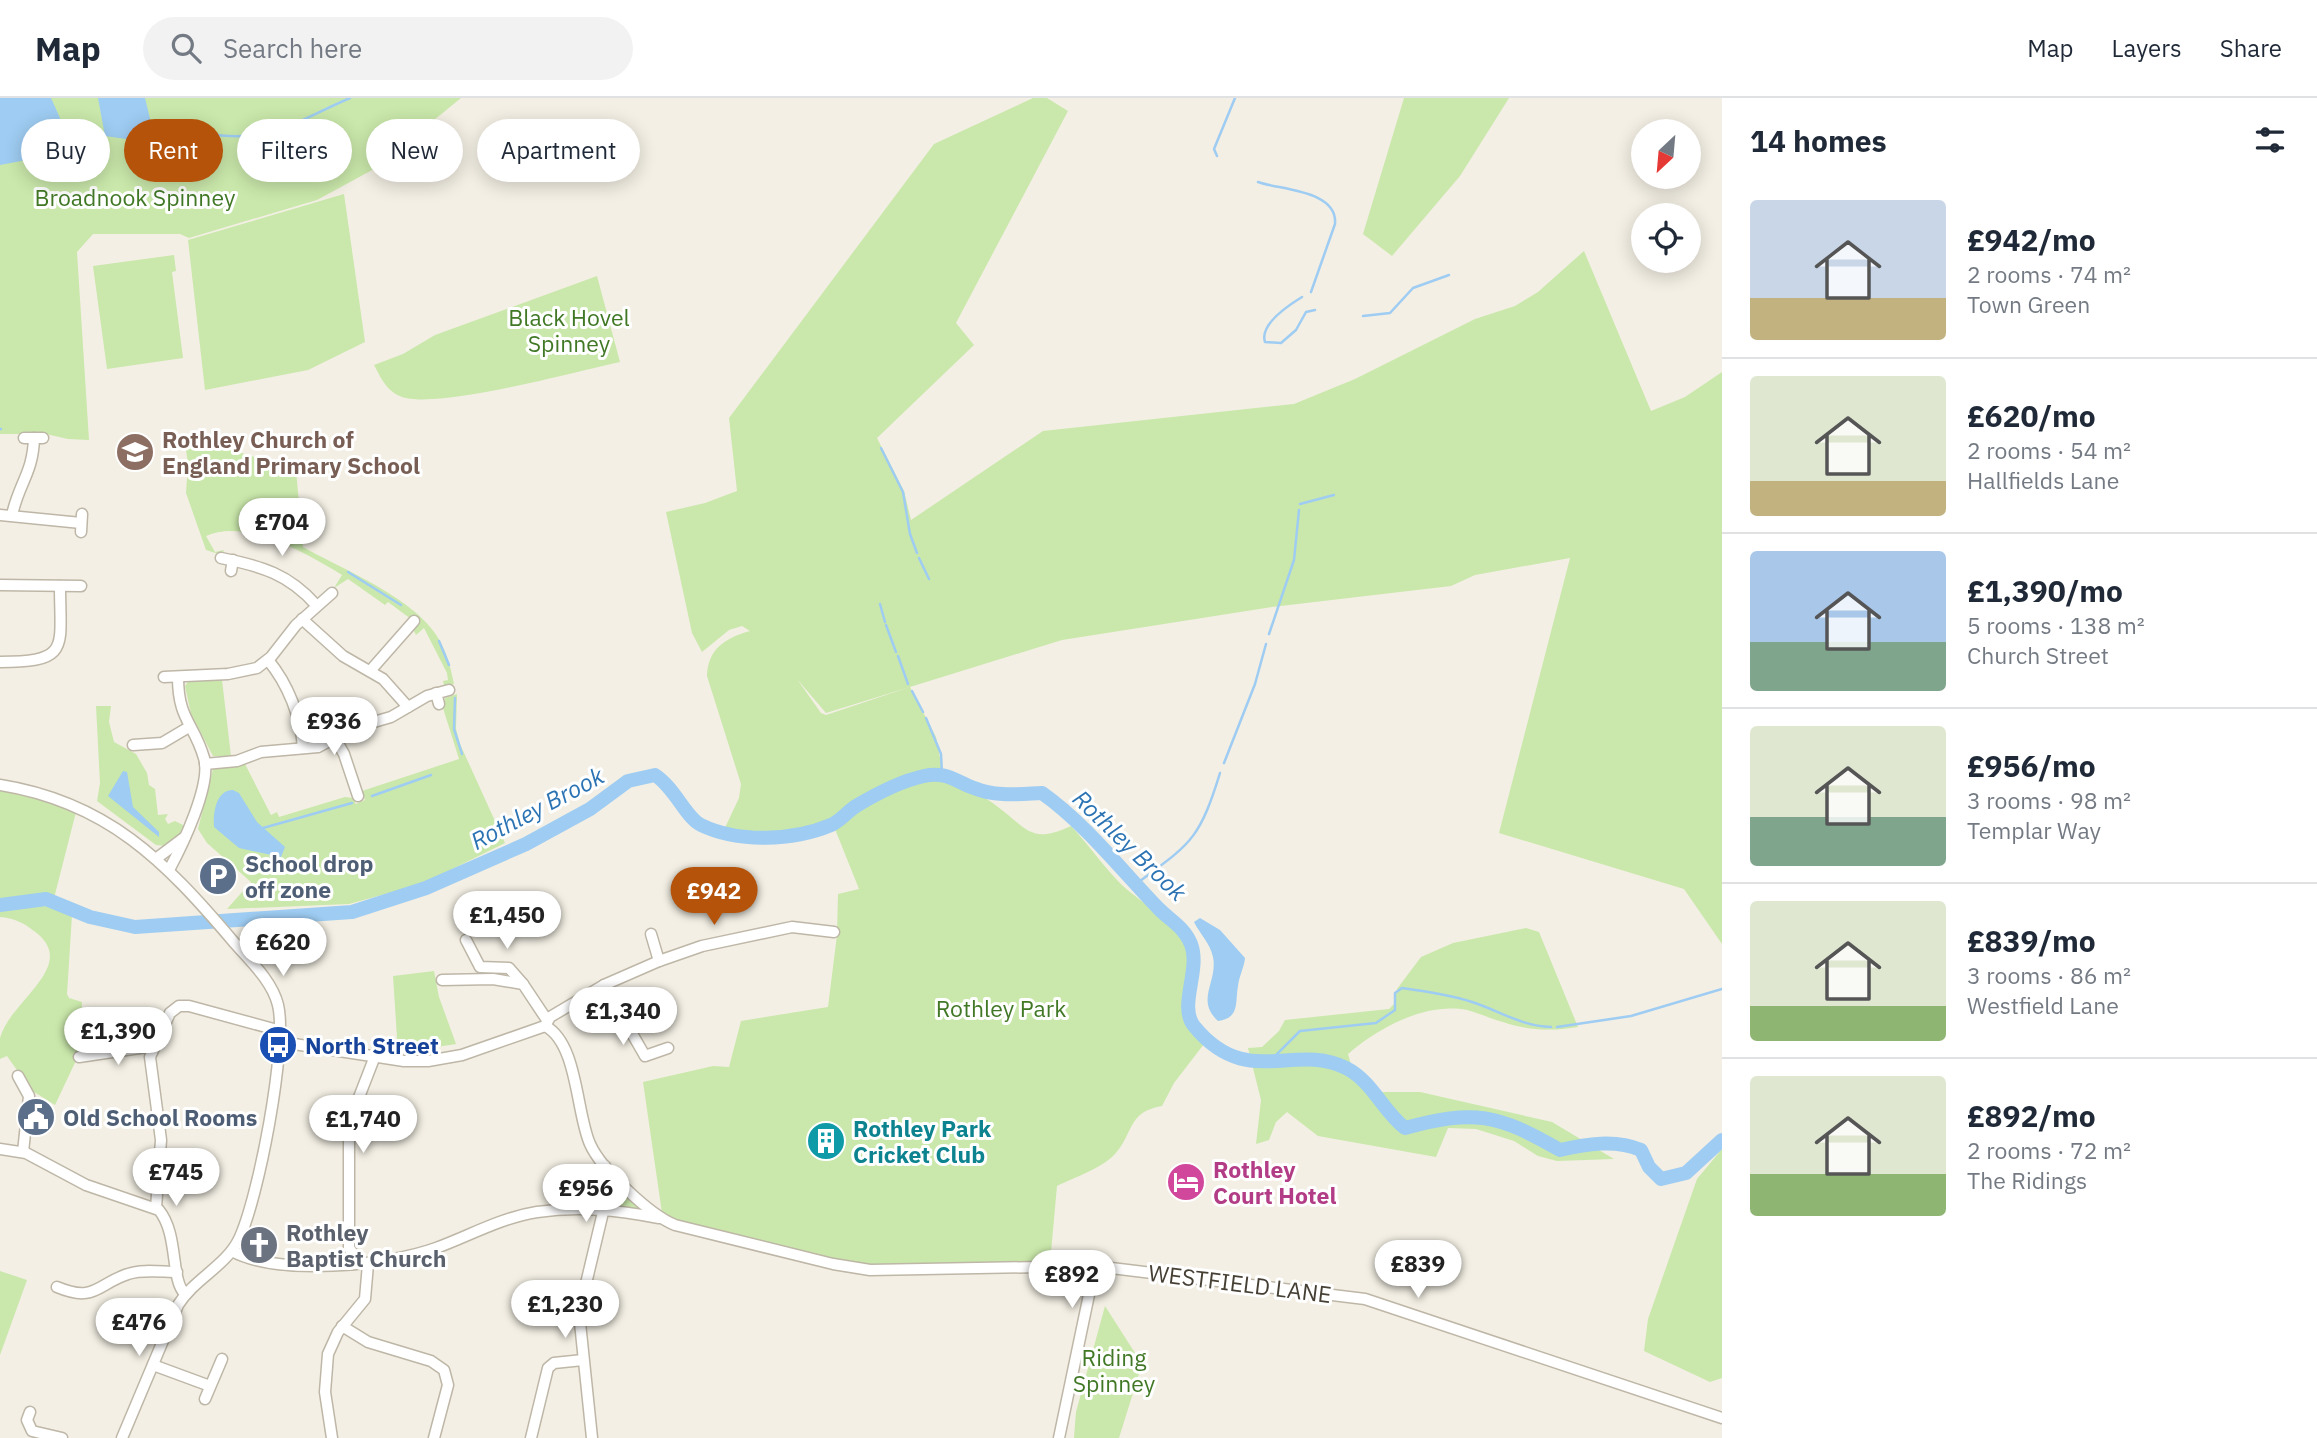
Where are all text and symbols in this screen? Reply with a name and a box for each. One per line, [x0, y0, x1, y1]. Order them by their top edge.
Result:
search box [143, 17, 633, 80]
text: Map [35, 27, 101, 70]
icon: search [167, 29, 205, 67]
text: Search here [223, 31, 362, 65]
text: Map [2027, 32, 2074, 64]
text: Layers [2112, 32, 2182, 64]
text: Share [2220, 32, 2282, 64]
chip: Buy [21, 119, 110, 182]
chip: Rent [124, 119, 223, 182]
chip: Filters [237, 119, 352, 182]
chip: New [366, 119, 463, 182]
chip: Apartment [477, 119, 640, 182]
north arrow [1631, 119, 1701, 189]
map controls [1631, 119, 1701, 273]
text: 14 homes [1750, 121, 1887, 160]
icon: filters [2251, 121, 2289, 159]
park label: Broadnook Spinney [35, 182, 236, 212]
button: locate [1631, 203, 1701, 273]
text: £942/mo [1967, 220, 2096, 259]
icon: home [1806, 228, 1890, 312]
text: 2 rooms · 74 m² [1967, 259, 2131, 289]
text: Town Green [1967, 289, 2090, 319]
park label: Black Hovel Spinney [508, 302, 630, 358]
text: £620/mo [1967, 396, 2096, 435]
icon: home [1806, 404, 1890, 488]
place label: Rothley Church of England Primary School [162, 424, 420, 480]
school or university icon: Rothley Church of England Primary School [114, 431, 156, 473]
text: 2 rooms · 54 m² [1967, 435, 2131, 465]
text: Hallfields Lane [1967, 465, 2119, 495]
pin: £704 [241, 498, 323, 558]
text: £704 [255, 506, 309, 536]
text: £1,390/mo [1967, 571, 2123, 610]
icon: home [1806, 579, 1890, 663]
text: 5 rooms · 138 m² [1967, 610, 2145, 640]
text: Church Street [1967, 640, 2109, 670]
pin: £936 [293, 698, 375, 757]
text: £936 [307, 705, 361, 735]
text: £956/mo [1967, 746, 2096, 785]
icon: home [1806, 754, 1890, 838]
water label: Rothley Brook [465, 759, 610, 857]
water label: Rothley Brook [1066, 782, 1194, 908]
text: 3 rooms · 98 m² [1967, 785, 2131, 815]
text: Templar Way [1967, 815, 2101, 845]
place label: School drop off zone [245, 848, 373, 904]
parking icon: School drop off zone [197, 855, 239, 897]
pin: £942 [673, 868, 755, 927]
text: £942 [687, 875, 741, 905]
pin: £1,450 [450, 892, 564, 951]
text: £1,450 [469, 899, 545, 929]
pin: £620 [242, 918, 324, 978]
text: £839/mo [1967, 921, 2096, 960]
text: £620 [256, 926, 310, 956]
icon: home [1806, 929, 1890, 1013]
text: 3 rooms · 86 m² [1967, 960, 2131, 990]
pin: £1,340 [566, 988, 680, 1047]
text: Westfield Lane [1967, 990, 2119, 1020]
park label: Rothley Park [936, 993, 1066, 1023]
text: £1,340 [585, 995, 661, 1025]
pin: £1,390 [61, 1007, 175, 1067]
text: £1,390 [80, 1015, 156, 1045]
bus stop icon: North Street [257, 1024, 299, 1066]
place label: North Street [305, 1030, 439, 1060]
public building icon: Old School Rooms [15, 1096, 57, 1138]
pin: £1,740 [306, 1096, 420, 1155]
text: £892/mo [1967, 1096, 2096, 1135]
place label: Old School Rooms [63, 1102, 257, 1132]
text: £1,740 [325, 1103, 401, 1133]
icon: home [1806, 1104, 1890, 1188]
place label: Rothley Park Cricket Club [853, 1113, 992, 1169]
building icon: Rothley Park Cricket Club [805, 1120, 847, 1162]
text: 2 rooms · 72 m² [1967, 1135, 2131, 1165]
pin: £745 [135, 1148, 217, 1208]
place label: Rothley Court Hotel [1213, 1154, 1336, 1210]
text: £745 [149, 1156, 203, 1186]
hotel icon: Rothley Court Hotel [1165, 1161, 1207, 1203]
pin: £956 [545, 1164, 627, 1224]
text: The Ridings [1967, 1165, 2087, 1195]
text: £956 [559, 1172, 613, 1202]
place label: Rothley Baptist Church [286, 1217, 446, 1273]
church icon: Rothley Baptist Church [238, 1224, 280, 1266]
pin: £839 [1377, 1240, 1459, 1300]
text: £839 [1391, 1248, 1445, 1278]
pin: £892 [1031, 1250, 1113, 1310]
street label: WESTFIELD LANE [1147, 1257, 1333, 1309]
text: £892 [1045, 1258, 1099, 1288]
pin: £1,230 [508, 1280, 622, 1340]
text: £1,230 [527, 1288, 603, 1318]
pin: £476 [98, 1298, 180, 1358]
text: £476 [112, 1306, 166, 1336]
park label: Riding Spinney [1073, 1342, 1156, 1398]

